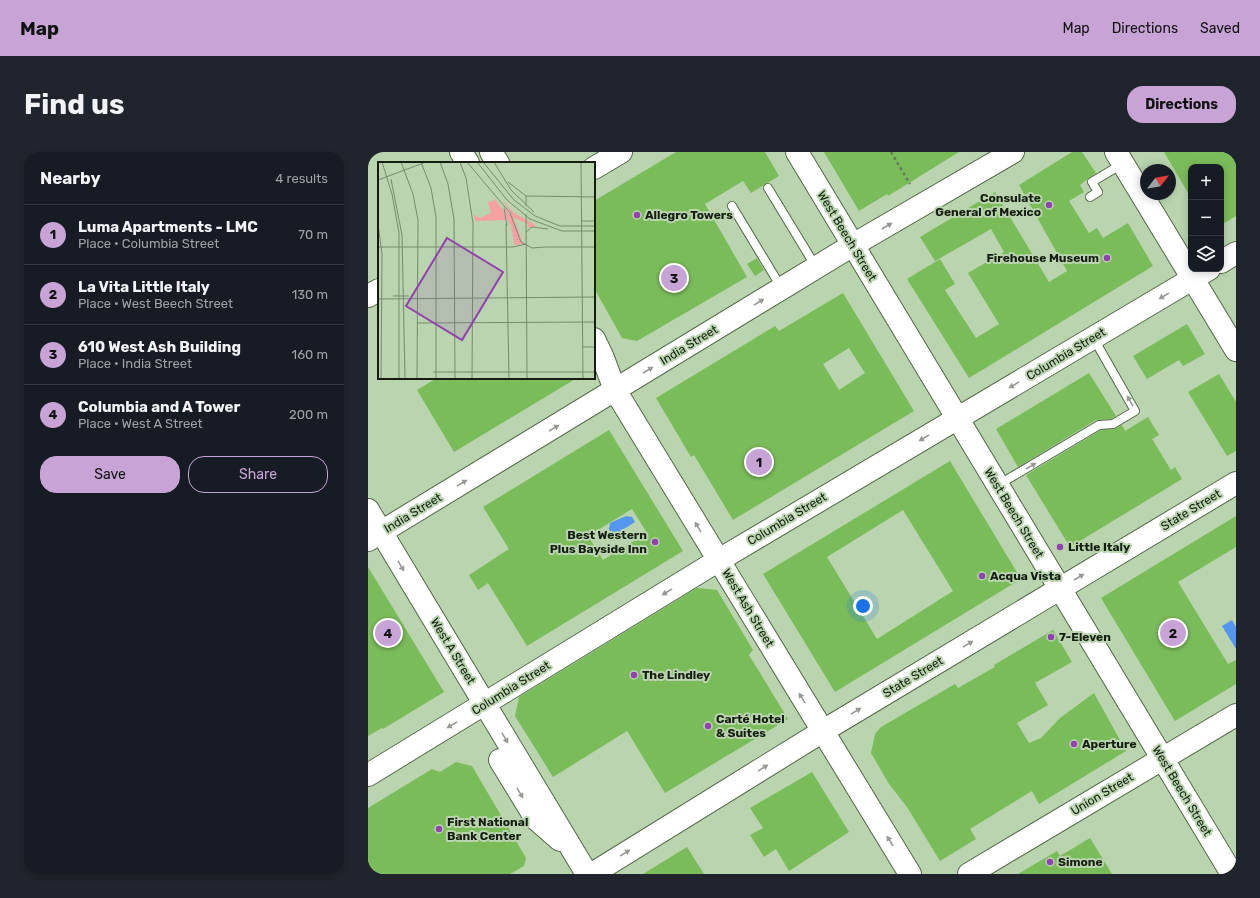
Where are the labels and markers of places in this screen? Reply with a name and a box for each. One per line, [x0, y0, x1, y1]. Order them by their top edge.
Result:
place label: Consulate General of Mexico [935, 191, 1041, 219]
marker: Consulate General of Mexico [1044, 200, 1054, 210]
place label: Allegro Towers [645, 208, 733, 222]
marker: Allegro Towers [632, 210, 642, 220]
place label: Firehouse Museum [986, 251, 1099, 265]
marker: Firehouse Museum [1102, 253, 1112, 263]
pin: 3 [661, 263, 687, 293]
pin: 1 [746, 447, 772, 477]
place label: Best Western Plus Bayside Inn [550, 528, 647, 556]
marker: Best Western Plus Bayside Inn [650, 537, 660, 547]
place label: Little Italy [1068, 540, 1130, 554]
marker: Little Italy [1055, 542, 1065, 552]
place label: Acqua Vista [990, 569, 1061, 583]
marker: Acqua Vista [977, 571, 987, 581]
pin: 4 [375, 618, 401, 648]
pin: 2 [1160, 618, 1186, 648]
place label: 7-Eleven [1059, 630, 1111, 644]
marker: 7-Eleven [1046, 632, 1056, 642]
place label: The Lindley [642, 668, 710, 682]
marker: The Lindley [629, 670, 639, 680]
place label: Carté Hotel & Suites [716, 712, 785, 740]
marker: Carté Hotel & Suites [703, 721, 713, 731]
place label: Aperture [1082, 737, 1137, 751]
marker: Aperture [1069, 739, 1079, 749]
place label: First National Bank Center [447, 815, 528, 843]
marker: First National Bank Center [434, 824, 444, 834]
place label: Simone [1058, 855, 1103, 869]
marker: Simone [1045, 857, 1055, 867]

